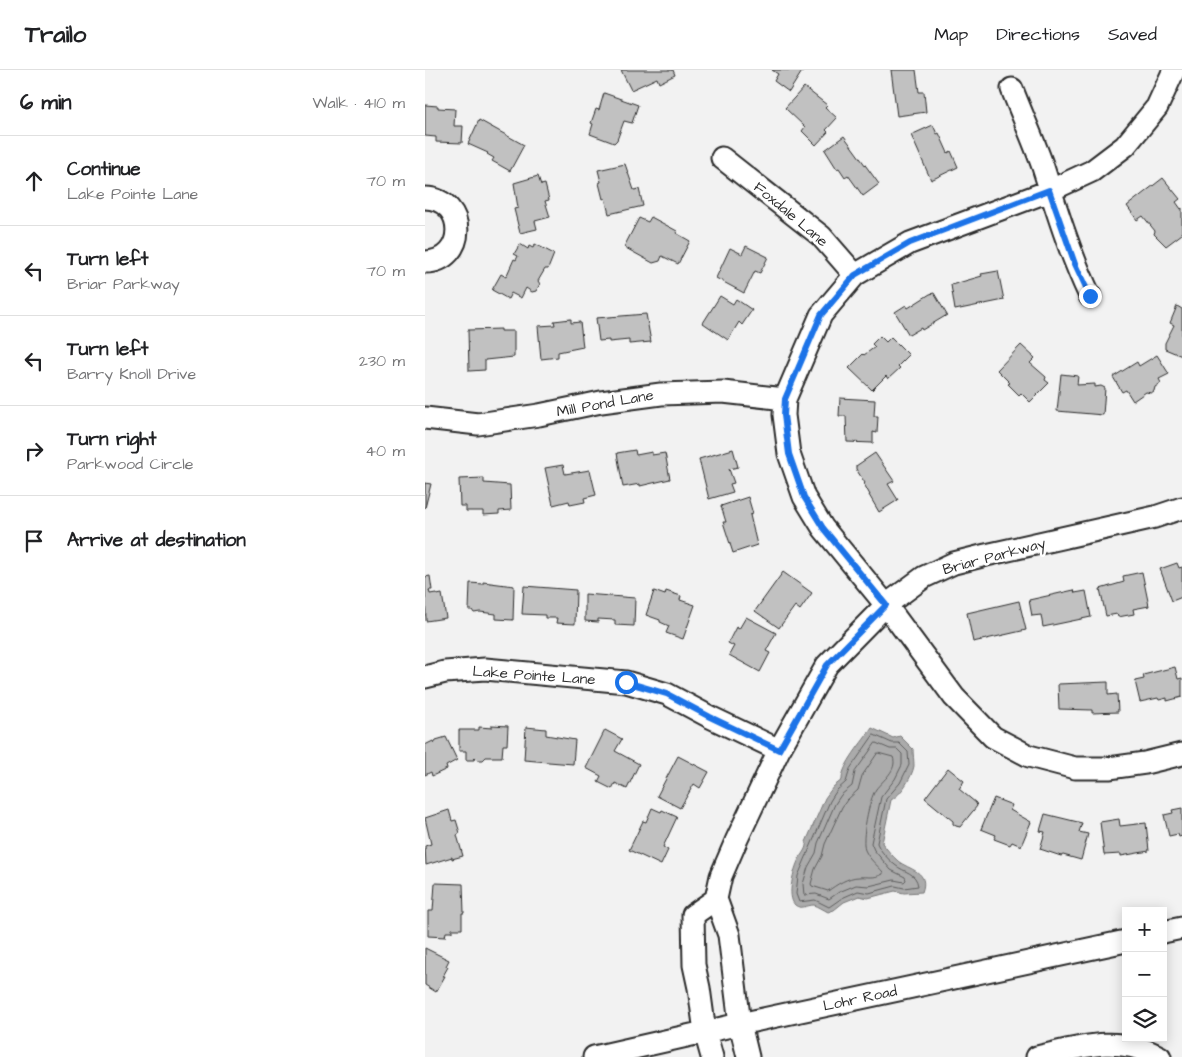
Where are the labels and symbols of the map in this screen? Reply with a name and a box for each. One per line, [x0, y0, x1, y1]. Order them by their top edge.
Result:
street label: Foxdale Lane [749, 177, 832, 252]
route end [1079, 285, 1102, 308]
street label: Mill Pond Lane [555, 385, 655, 422]
street label: Briar Parkway [940, 533, 1048, 581]
street label: Lake Pointe Lane [472, 661, 596, 690]
route start [615, 671, 638, 694]
street label: Lohr Road [821, 980, 899, 1017]

